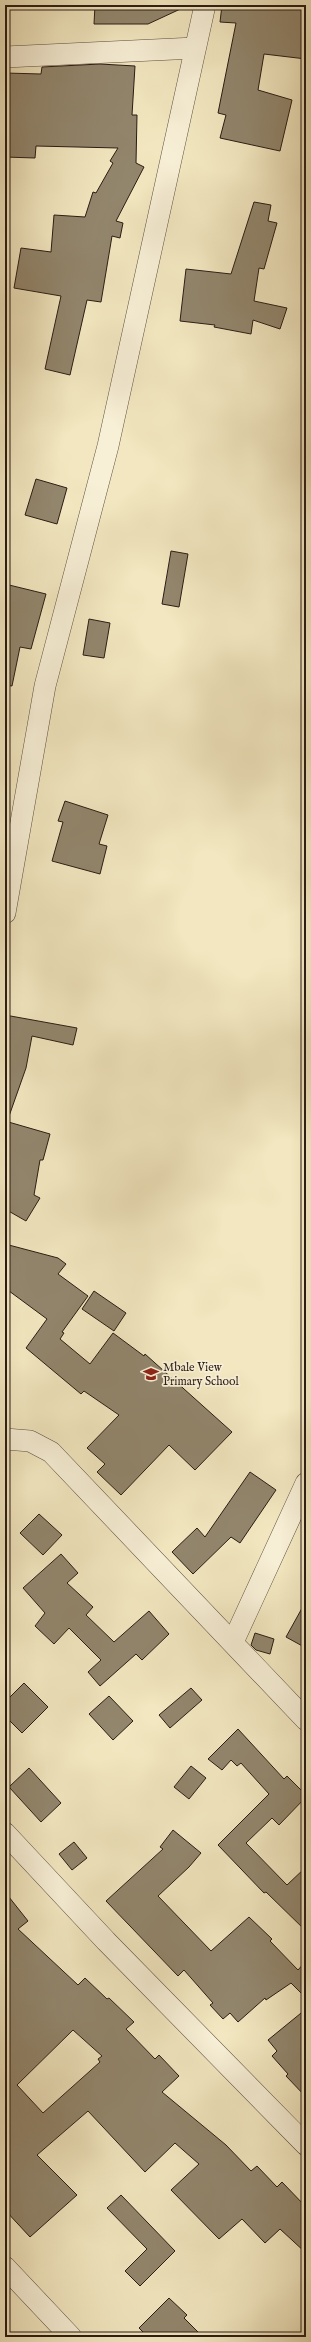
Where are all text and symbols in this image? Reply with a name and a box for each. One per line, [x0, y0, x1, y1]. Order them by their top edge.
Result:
place label: Mbale View Primary School [163, 1360, 239, 1389]
school or university icon: Mbale View Primary School [142, 1365, 160, 1383]

